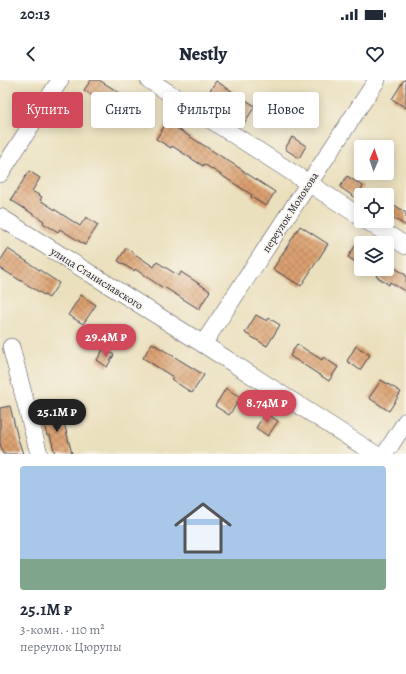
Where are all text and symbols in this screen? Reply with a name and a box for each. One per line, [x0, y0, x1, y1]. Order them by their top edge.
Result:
text: 20:13 [20, 4, 50, 24]
text: Nestly [179, 42, 227, 66]
icon: back [20, 43, 42, 65]
icon: heart [364, 43, 386, 65]
chip: Купить [12, 92, 83, 128]
chip: Снять [91, 92, 155, 128]
chip: Фильтры [163, 92, 245, 128]
chip: Новое [253, 92, 319, 128]
north arrow [354, 140, 394, 180]
map controls [354, 140, 394, 276]
street label: переулок Молокова [259, 168, 323, 255]
button: locate [354, 188, 394, 228]
button: layers [354, 236, 394, 276]
street label: улица Станиславского [47, 243, 146, 313]
pin: 29.4M ₽ [69, 324, 143, 358]
text: 29.4M ₽ [85, 328, 127, 345]
pin: 8.74M ₽ [230, 390, 304, 424]
text: 8.74M ₽ [246, 394, 288, 411]
pin: 25.1M ₽ [20, 399, 94, 433]
text: 25.1M ₽ [37, 403, 77, 420]
icon: home [167, 492, 239, 564]
text: 25.1M ₽ [20, 598, 72, 621]
text: 3-комн. · 110 m² [20, 621, 105, 638]
text: переулок Цюрупы [20, 638, 122, 655]

